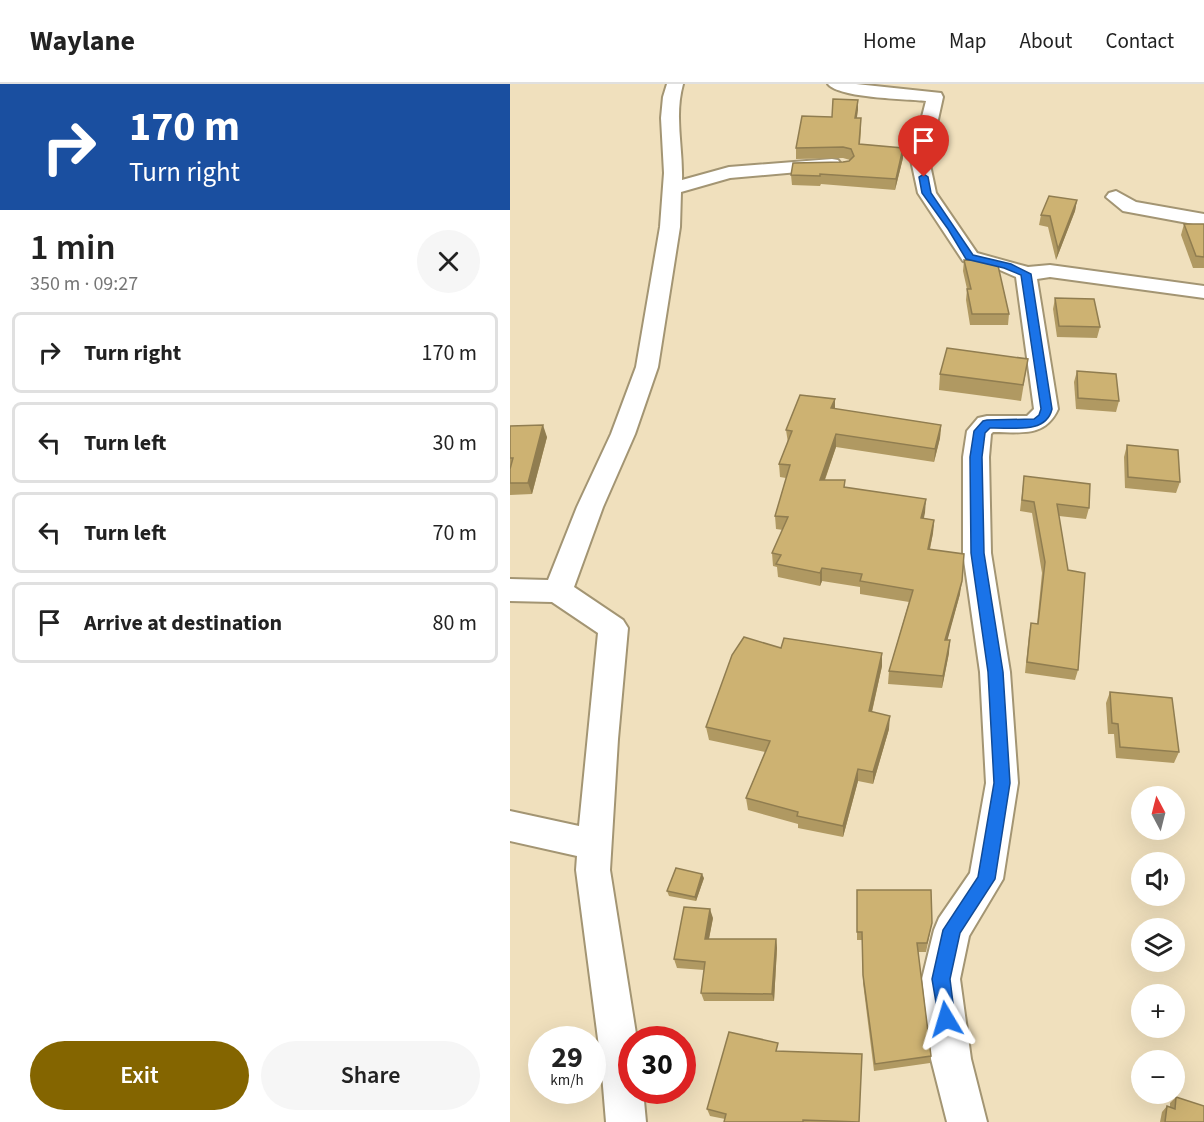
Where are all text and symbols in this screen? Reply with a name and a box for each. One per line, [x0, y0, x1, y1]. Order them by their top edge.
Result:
text: Waylane [30, 21, 135, 61]
text: Home [863, 26, 916, 56]
text: Map [949, 26, 987, 56]
text: About [1020, 26, 1072, 56]
text: Contact [1105, 26, 1174, 56]
text: 170 m [129, 97, 240, 157]
icon: right [30, 108, 108, 186]
pin [898, 115, 949, 177]
icon: arrive [907, 124, 940, 157]
text: Turn right [129, 153, 240, 192]
text: 1 min [30, 222, 116, 273]
button: close [417, 230, 480, 293]
text: 350 m · 09:27 [30, 270, 138, 298]
icon: right [33, 336, 66, 369]
text: Turn right [84, 337, 181, 369]
text: 170 m [422, 337, 477, 369]
icon: left [33, 426, 66, 459]
text: Turn left [84, 427, 166, 459]
text: 30 m [432, 427, 477, 459]
icon: left [33, 516, 66, 549]
text: Turn left [84, 517, 166, 549]
text: 70 m [432, 517, 477, 549]
icon: arrive [33, 606, 66, 639]
text: Arrive at destination [84, 607, 282, 639]
text: 80 m [432, 607, 477, 639]
north arrow [1131, 786, 1185, 840]
map controls [1131, 786, 1185, 1104]
button: sound [1131, 852, 1185, 906]
button: layers [1131, 918, 1185, 972]
button: + [1131, 984, 1185, 1038]
position arrow [914, 987, 978, 1051]
speed limit sign: 30 [618, 1026, 696, 1104]
text: 29 [551, 1036, 583, 1079]
button: Exit [30, 1041, 249, 1110]
button: Share [261, 1041, 480, 1110]
button: − [1131, 1050, 1185, 1104]
text: km/h [550, 1070, 584, 1091]

